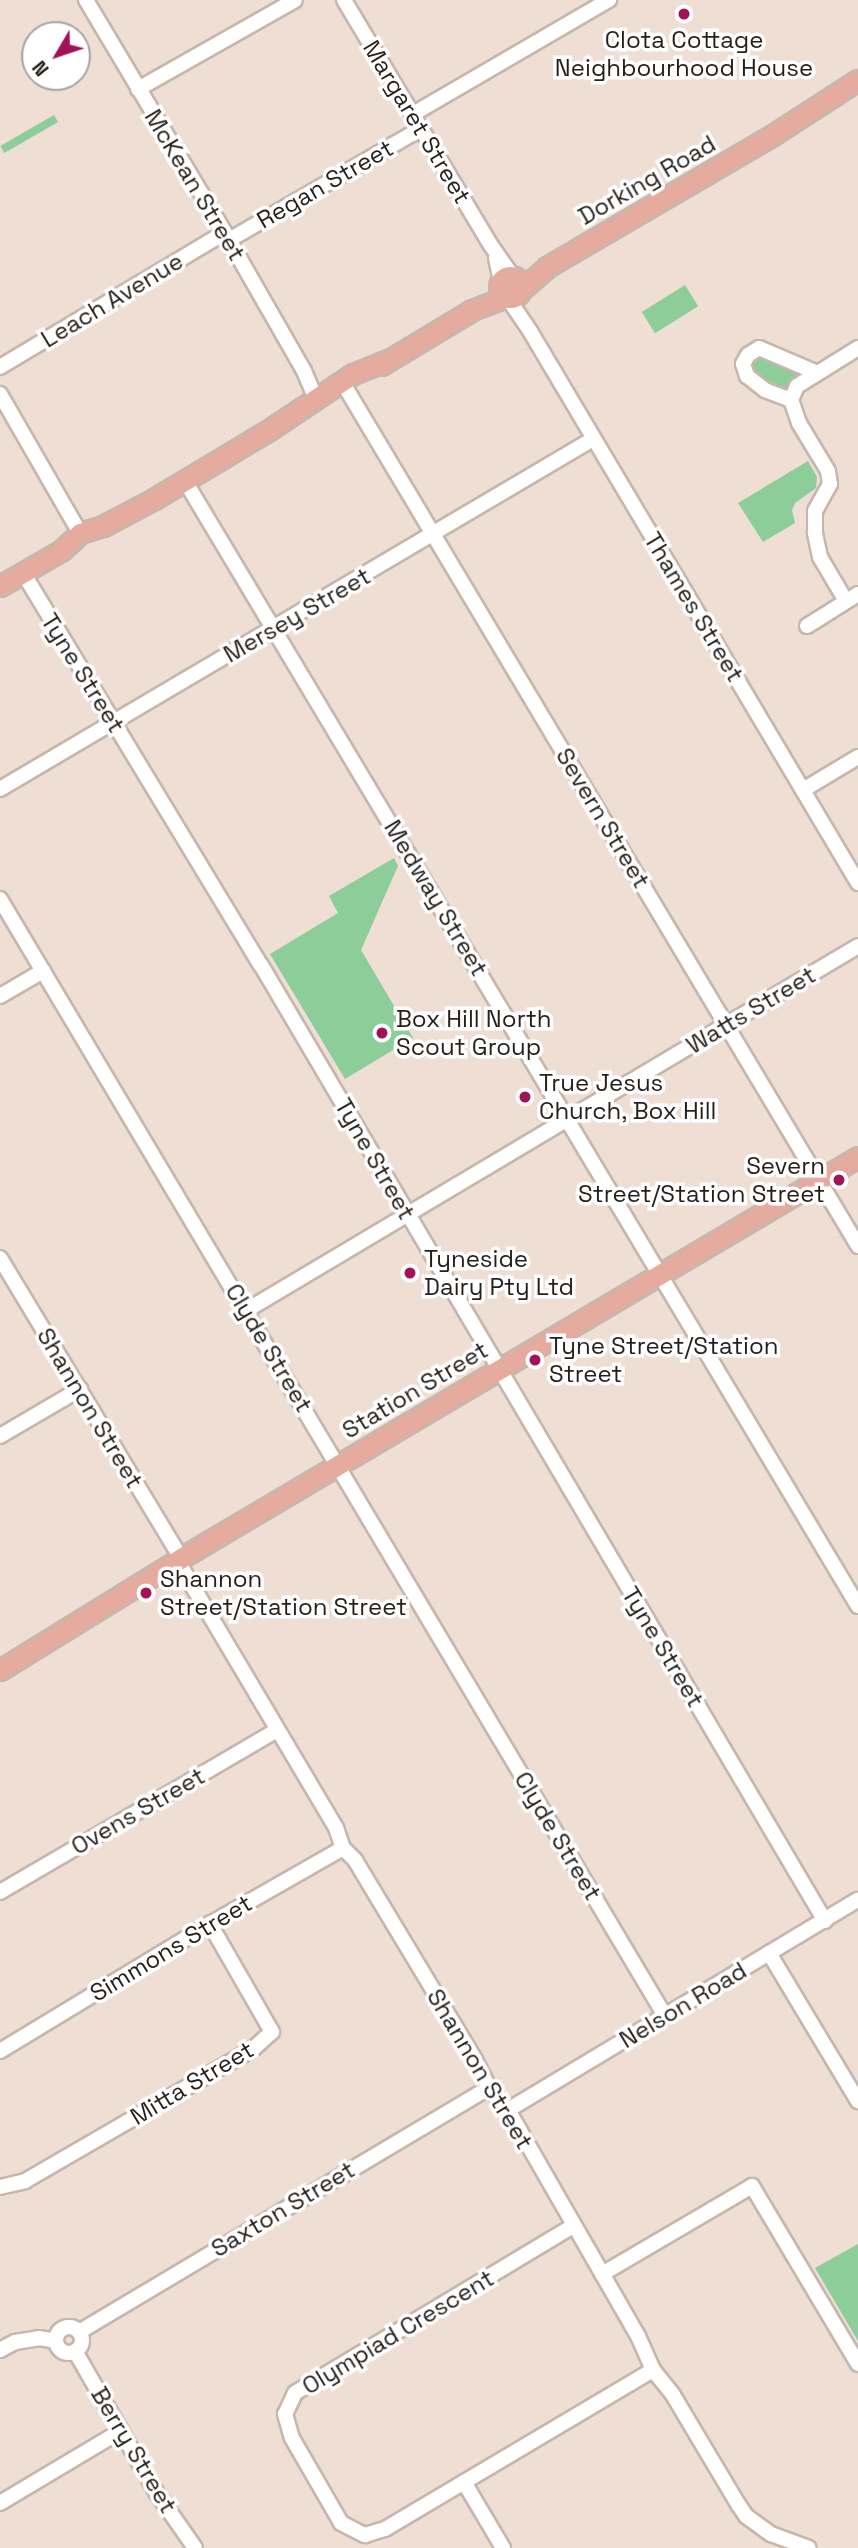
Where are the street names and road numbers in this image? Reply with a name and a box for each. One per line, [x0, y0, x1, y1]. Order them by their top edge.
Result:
street label: Margaret Street [357, 35, 477, 209]
street label: McKean Street [138, 104, 252, 266]
street label: Dorking Road [573, 129, 721, 231]
street label: Regan Street [252, 133, 398, 235]
street label: Leach Avenue [36, 246, 188, 354]
street label: Thames Street [638, 527, 750, 687]
street label: Mersey Street [218, 561, 376, 669]
street label: Tyne Street [35, 608, 131, 738]
street label: Severn Street [550, 743, 656, 893]
street label: Medway Street [378, 815, 494, 981]
street label: Watts Street [681, 960, 821, 1060]
street label: Tyne Street [329, 1093, 421, 1225]
street label: Clyde Street [219, 1278, 319, 1418]
street label: Shannon Street [31, 1323, 149, 1493]
street label: Station Street [337, 1335, 493, 1445]
street label: Tyne Street [616, 1582, 710, 1712]
street label: Ovens Street [66, 1761, 210, 1861]
street label: Clyde Street [508, 1766, 608, 1906]
street label: Simmons Street [85, 1888, 257, 2008]
street label: Nelson Road [614, 1956, 752, 2054]
street label: Shannon Street [421, 1984, 539, 2154]
street label: Mitta Street [125, 2035, 259, 2131]
street label: Saxton Street [206, 2155, 360, 2263]
street label: Olympiad Crescent [297, 2263, 499, 2401]
street label: Berry Street [85, 2382, 183, 2518]

